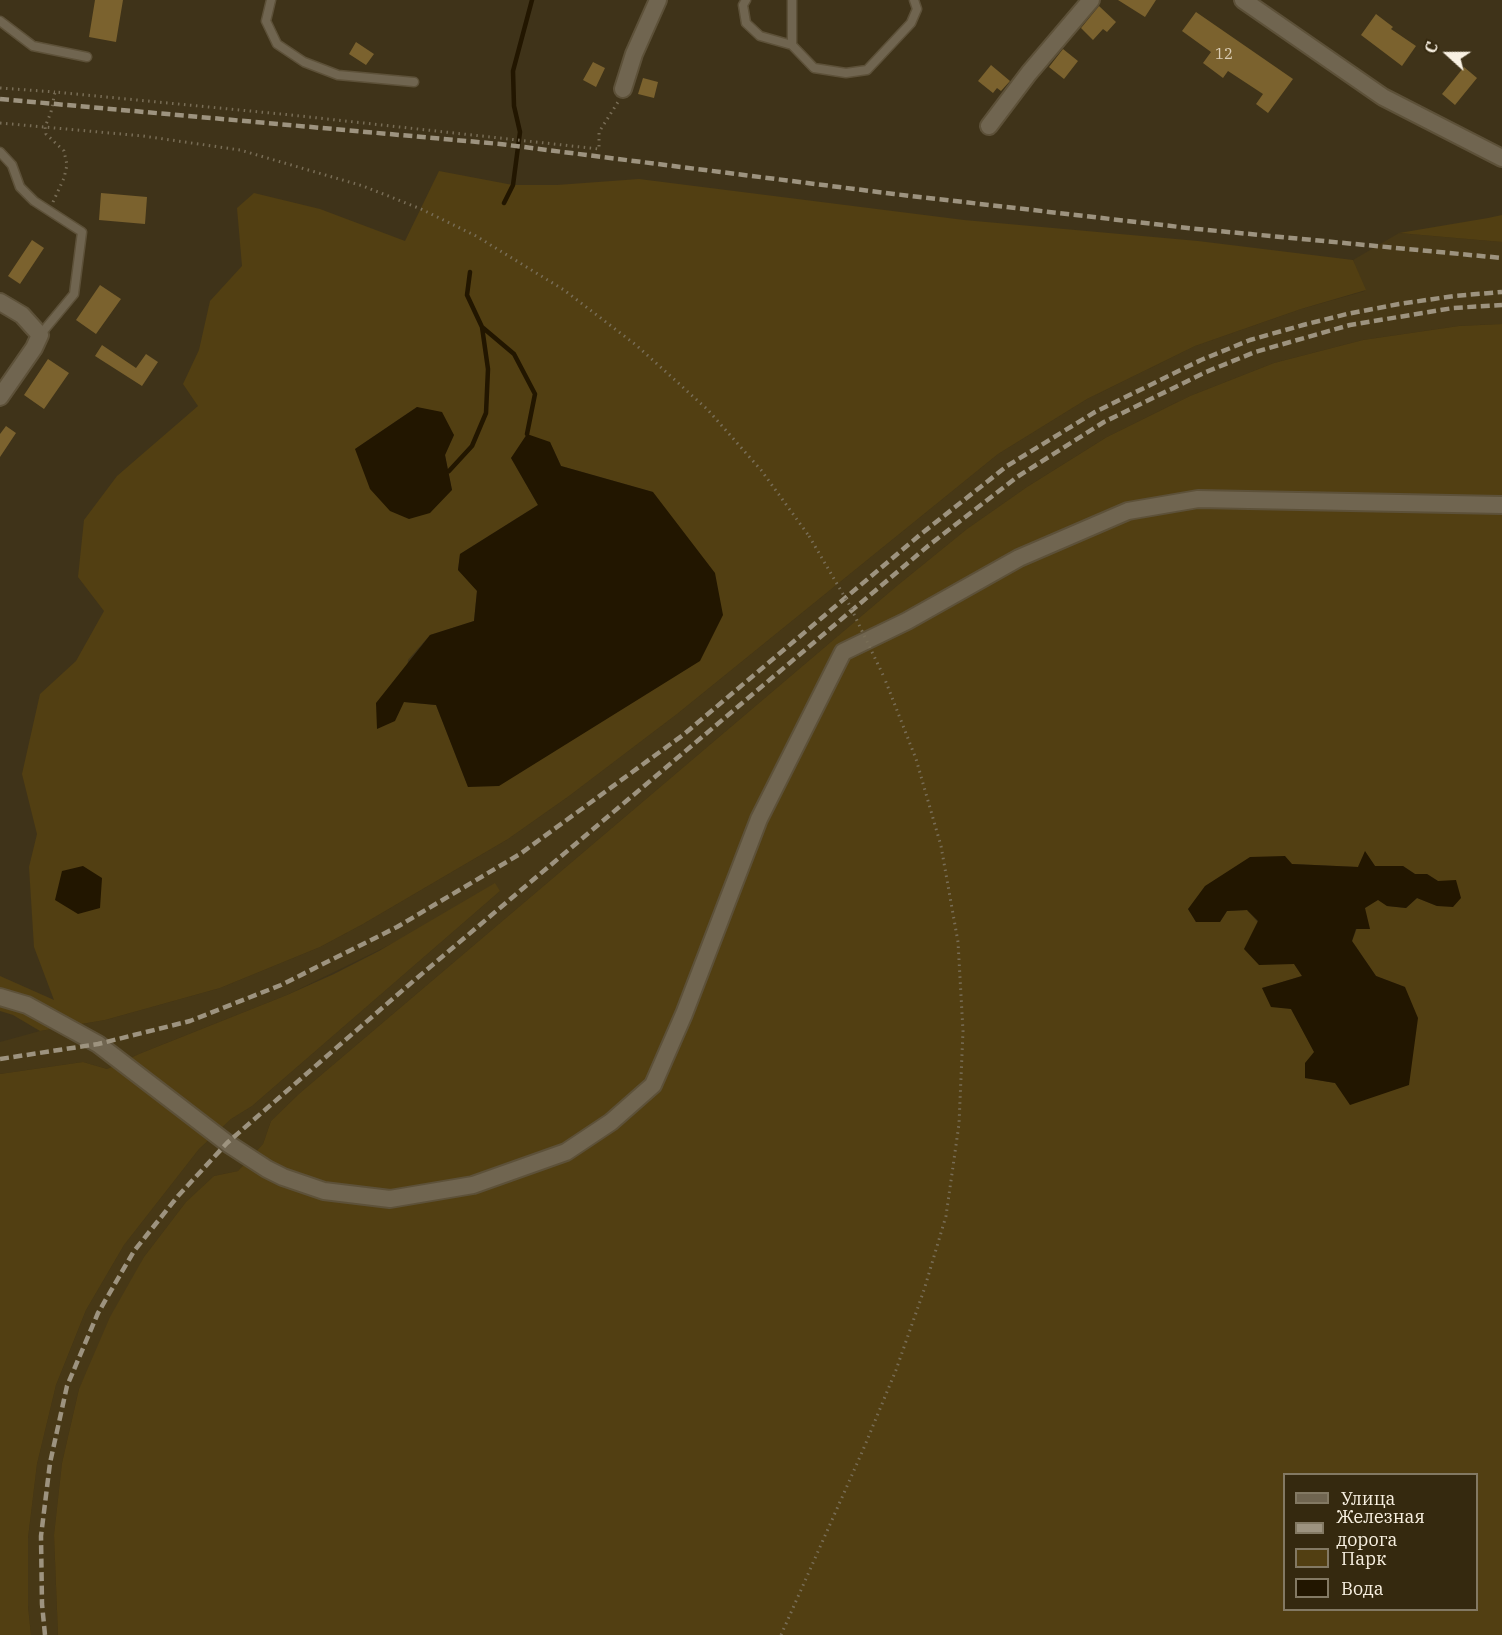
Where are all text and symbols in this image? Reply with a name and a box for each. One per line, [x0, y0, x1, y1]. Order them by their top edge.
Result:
north arrow [1418, 24, 1478, 84]
text: С [1420, 39, 1442, 56]
house number: 12 [1215, 46, 1233, 64]
legend [1283, 1473, 1478, 1611]
text: Улица [1341, 1487, 1395, 1510]
text: Железная дорога [1336, 1505, 1425, 1551]
text: Парк [1341, 1547, 1387, 1570]
text: Вода [1341, 1577, 1384, 1600]

